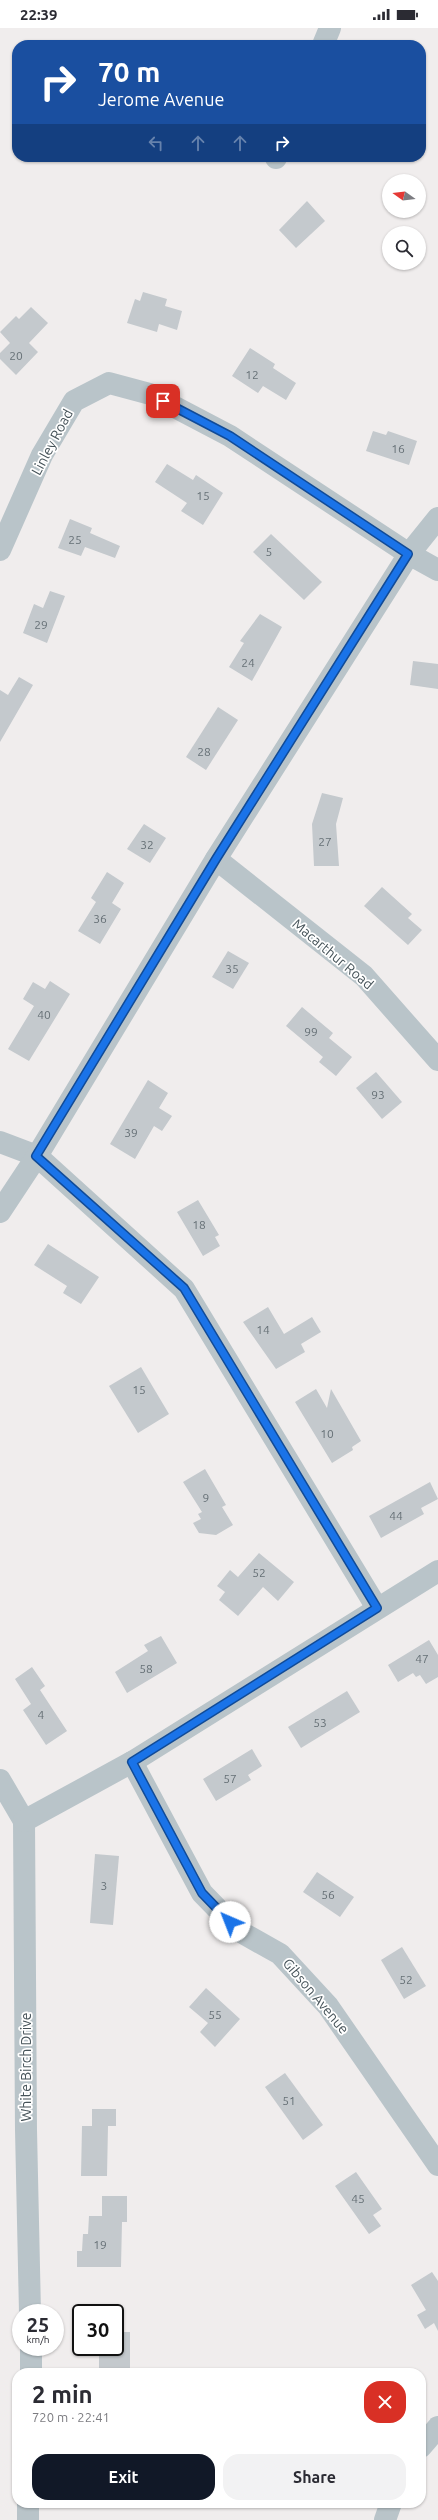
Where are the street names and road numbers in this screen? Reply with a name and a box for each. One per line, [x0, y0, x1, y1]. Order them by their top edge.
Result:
street label: Linley Road [28, 406, 76, 478]
street label: Macarthur Road [289, 916, 377, 992]
street label: Gibson Avenue [280, 1955, 352, 2037]
street label: White Birch Drive [18, 2012, 34, 2122]

